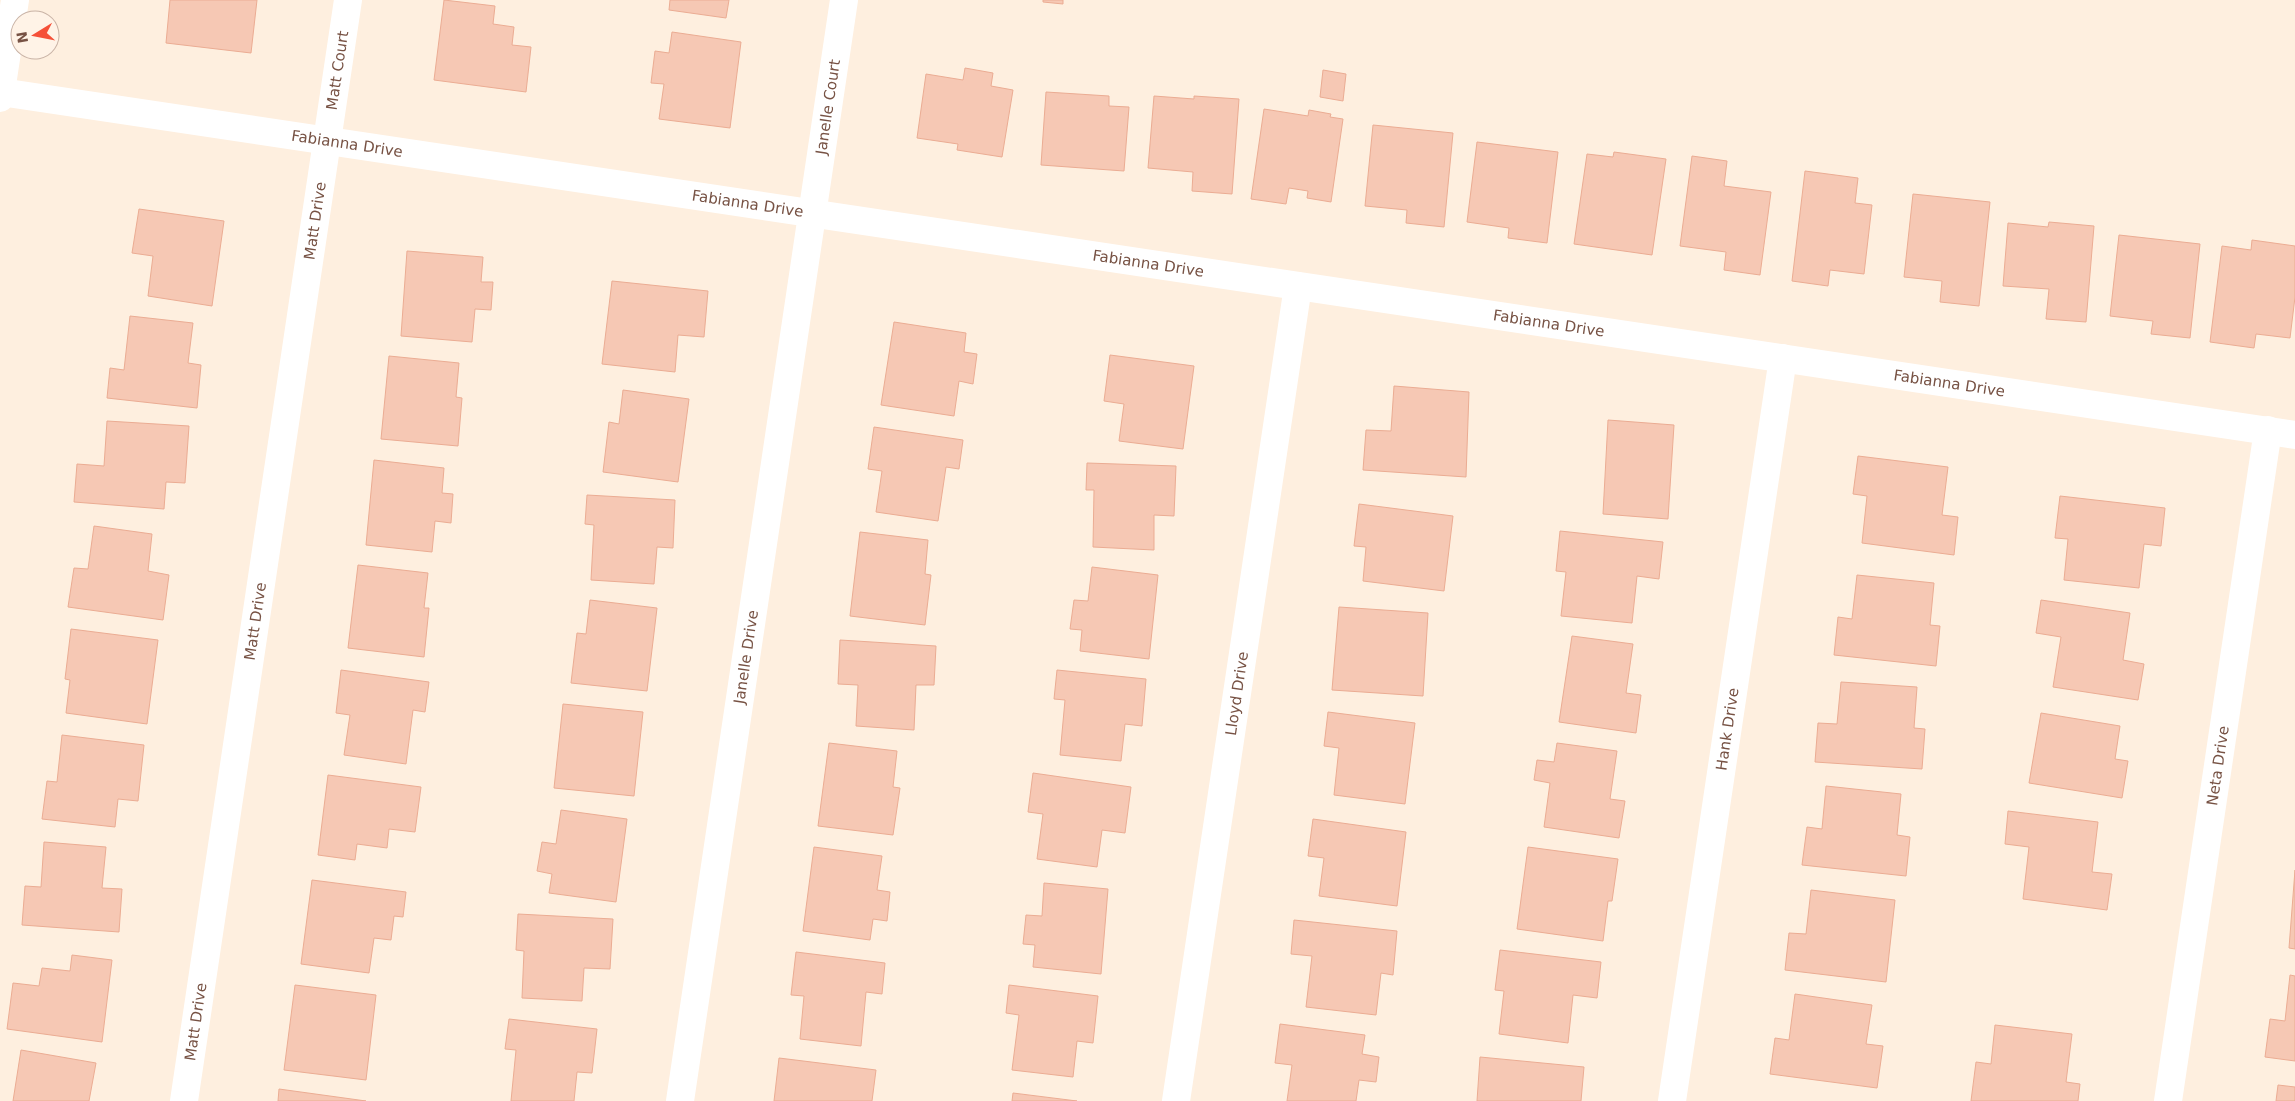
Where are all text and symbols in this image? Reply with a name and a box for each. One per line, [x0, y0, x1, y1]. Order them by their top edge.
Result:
north arrow [10, 10, 60, 60]
street label: Matt Court [323, 29, 352, 111]
text: N [13, 30, 31, 44]
street label: Janelle Court [812, 58, 844, 157]
street label: Fabianna Drive [290, 127, 404, 161]
street label: Matt Drive [300, 180, 330, 261]
street label: Fabianna Drive [691, 186, 805, 221]
street label: Fabianna Drive [1091, 246, 1205, 281]
street label: Fabianna Drive [1492, 306, 1606, 341]
street label: Fabianna Drive [1892, 366, 2006, 401]
street label: Matt Drive [241, 581, 270, 662]
street label: Janelle Drive [730, 609, 762, 706]
street label: Lloyd Drive [1222, 650, 1252, 737]
street label: Hank Drive [1712, 687, 1743, 772]
street label: Neta Drive [2203, 725, 2233, 807]
street label: Matt Drive [181, 982, 210, 1062]

